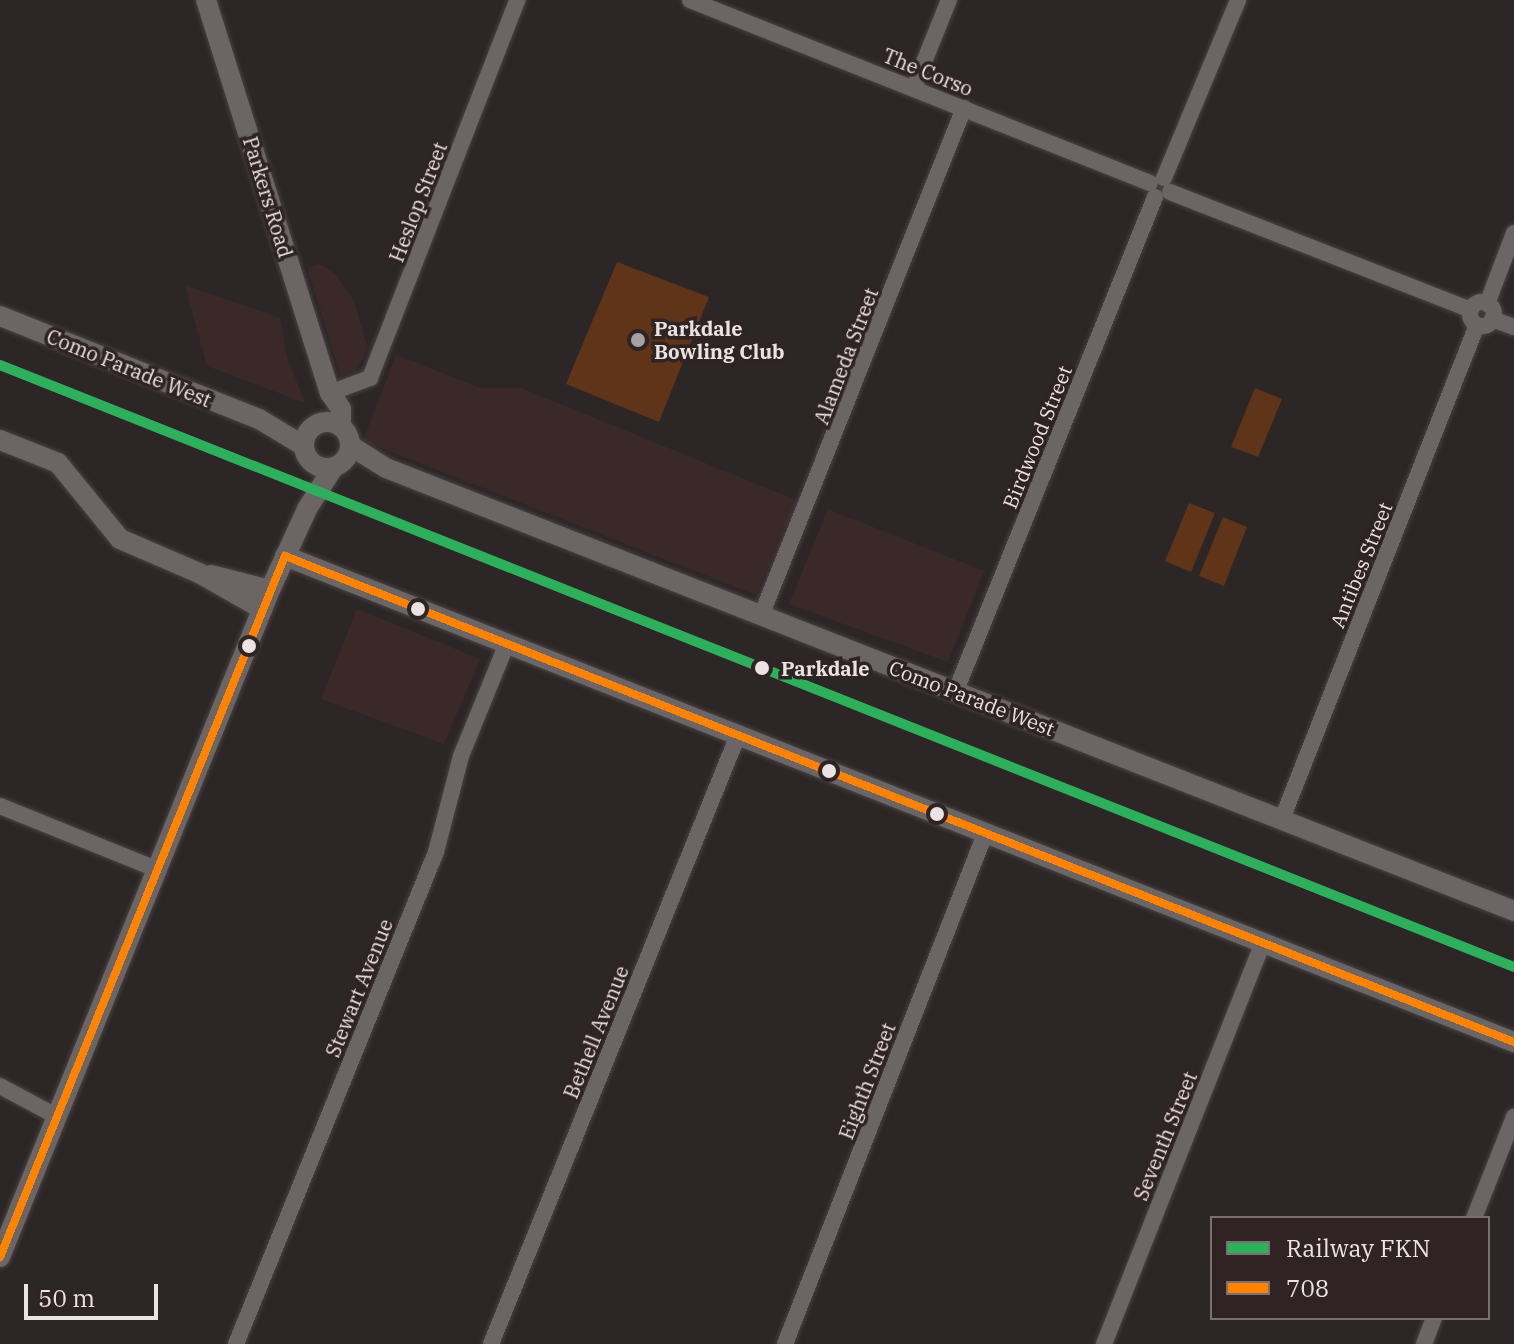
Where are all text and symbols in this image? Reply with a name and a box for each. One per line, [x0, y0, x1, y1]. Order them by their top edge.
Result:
street label: The Corso [880, 43, 976, 101]
street label: Parkers Road [238, 134, 298, 260]
street label: Heslop Street [384, 139, 452, 265]
street label: Alameda Street [809, 284, 883, 428]
place label: Parkdale Bowling Club [654, 316, 785, 363]
street label: Como Parade West [43, 324, 215, 412]
marker: Parkdale Bowling Club [629, 331, 647, 349]
street label: Birdwood Street [997, 362, 1077, 512]
street label: Antibes Street [1325, 499, 1397, 631]
unlabelled marker [410, 601, 426, 617]
unlabelled marker [241, 638, 257, 654]
street label: Como Parade West [886, 655, 1058, 741]
marker: Parkdale [750, 656, 774, 680]
place label: Parkdale [781, 656, 870, 680]
unlabelled marker [821, 763, 837, 779]
unlabelled marker [929, 806, 945, 822]
street label: Stewart Avenue [320, 915, 398, 1061]
street label: Bethell Avenue [558, 962, 634, 1102]
street label: Eighth Street [834, 1019, 900, 1143]
street label: Seventh Street [1128, 1068, 1202, 1204]
legend [1210, 1216, 1490, 1320]
text: Railway FKN [1286, 1232, 1430, 1264]
scale bar [28, 1268, 162, 1318]
text: 708 [1286, 1272, 1329, 1304]
text: 50 m [38, 1282, 95, 1314]

